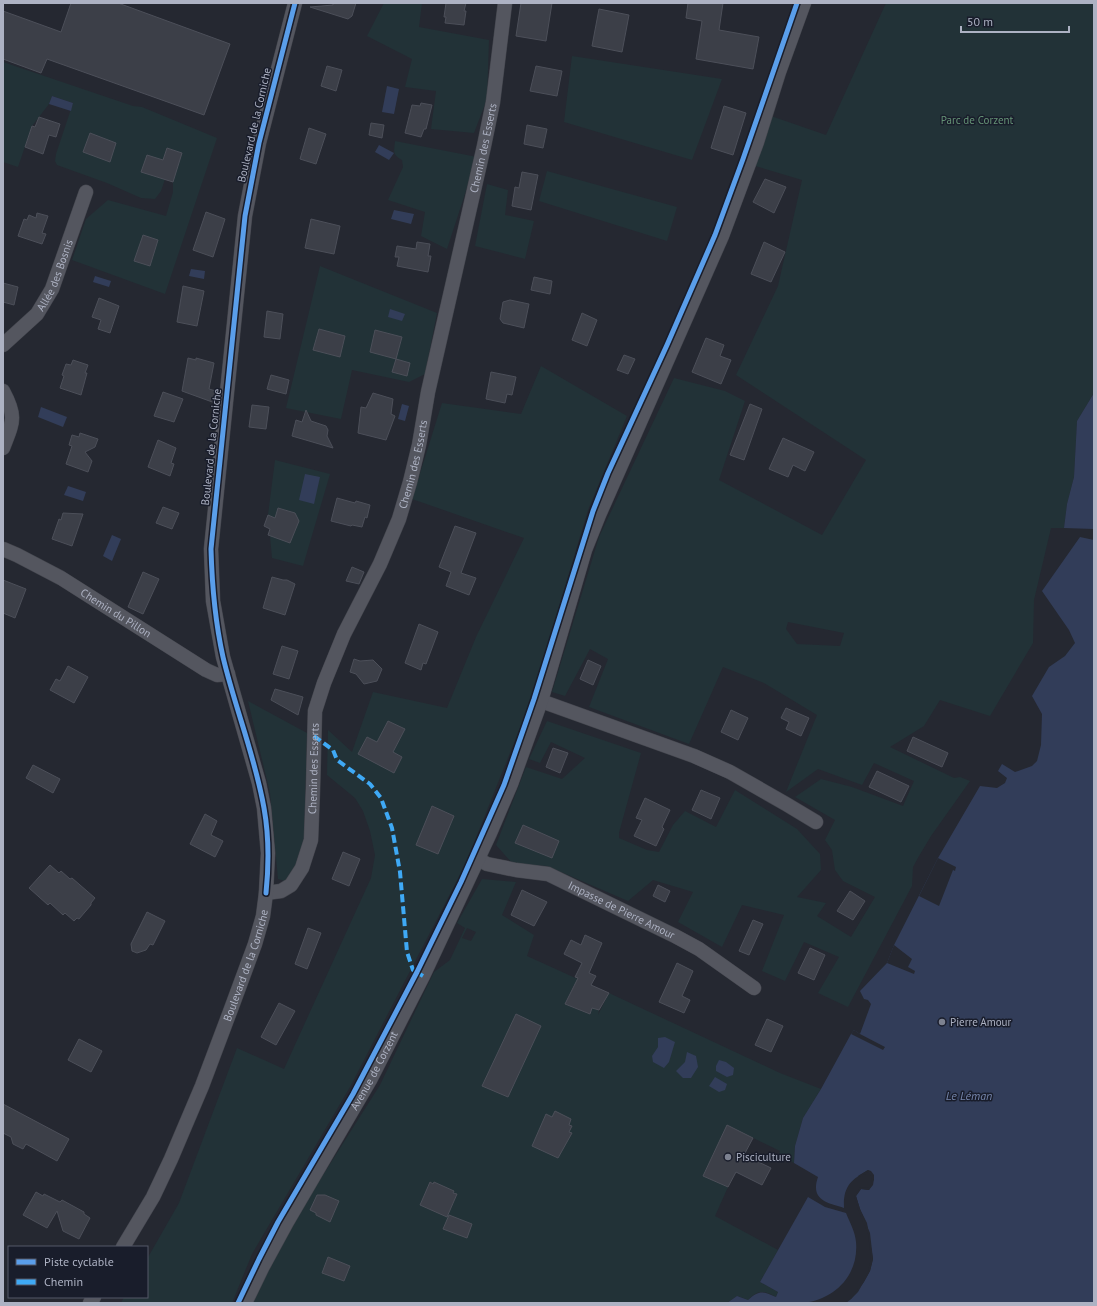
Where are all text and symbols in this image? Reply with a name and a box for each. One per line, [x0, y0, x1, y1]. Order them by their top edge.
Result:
scale bar [961, 8, 1069, 34]
text: 50 m [967, 14, 993, 29]
street label: Boulevard de la Corniche [234, 66, 274, 184]
street label: Chemin des Esserts [467, 102, 500, 194]
park label: Parc de Corzent [941, 113, 1014, 127]
street label: Allée des Bosnis [33, 237, 76, 314]
street label: Boulevard de la Corniche [198, 388, 224, 506]
street label: Chemin des Esserts [395, 418, 430, 510]
street label: Chemin du Pillon [78, 585, 154, 641]
street label: Chemin des Esserts [305, 722, 322, 814]
street label: Impasse de Pierre Amour [566, 878, 677, 942]
street label: Boulevard de la Corniche [220, 908, 271, 1023]
place label: Pierre Amour [950, 1015, 1012, 1029]
marker: Pierre Amour [937, 1017, 947, 1027]
street label: Avenue de Corzent [347, 1028, 401, 1112]
water label: Le Léman [946, 1088, 992, 1103]
place label: Pisciculture [736, 1150, 791, 1164]
marker: Pisciculture [723, 1152, 733, 1162]
legend [8, 1246, 148, 1298]
text: Piste cyclable [44, 1254, 114, 1269]
text: Chemin [44, 1274, 83, 1289]

